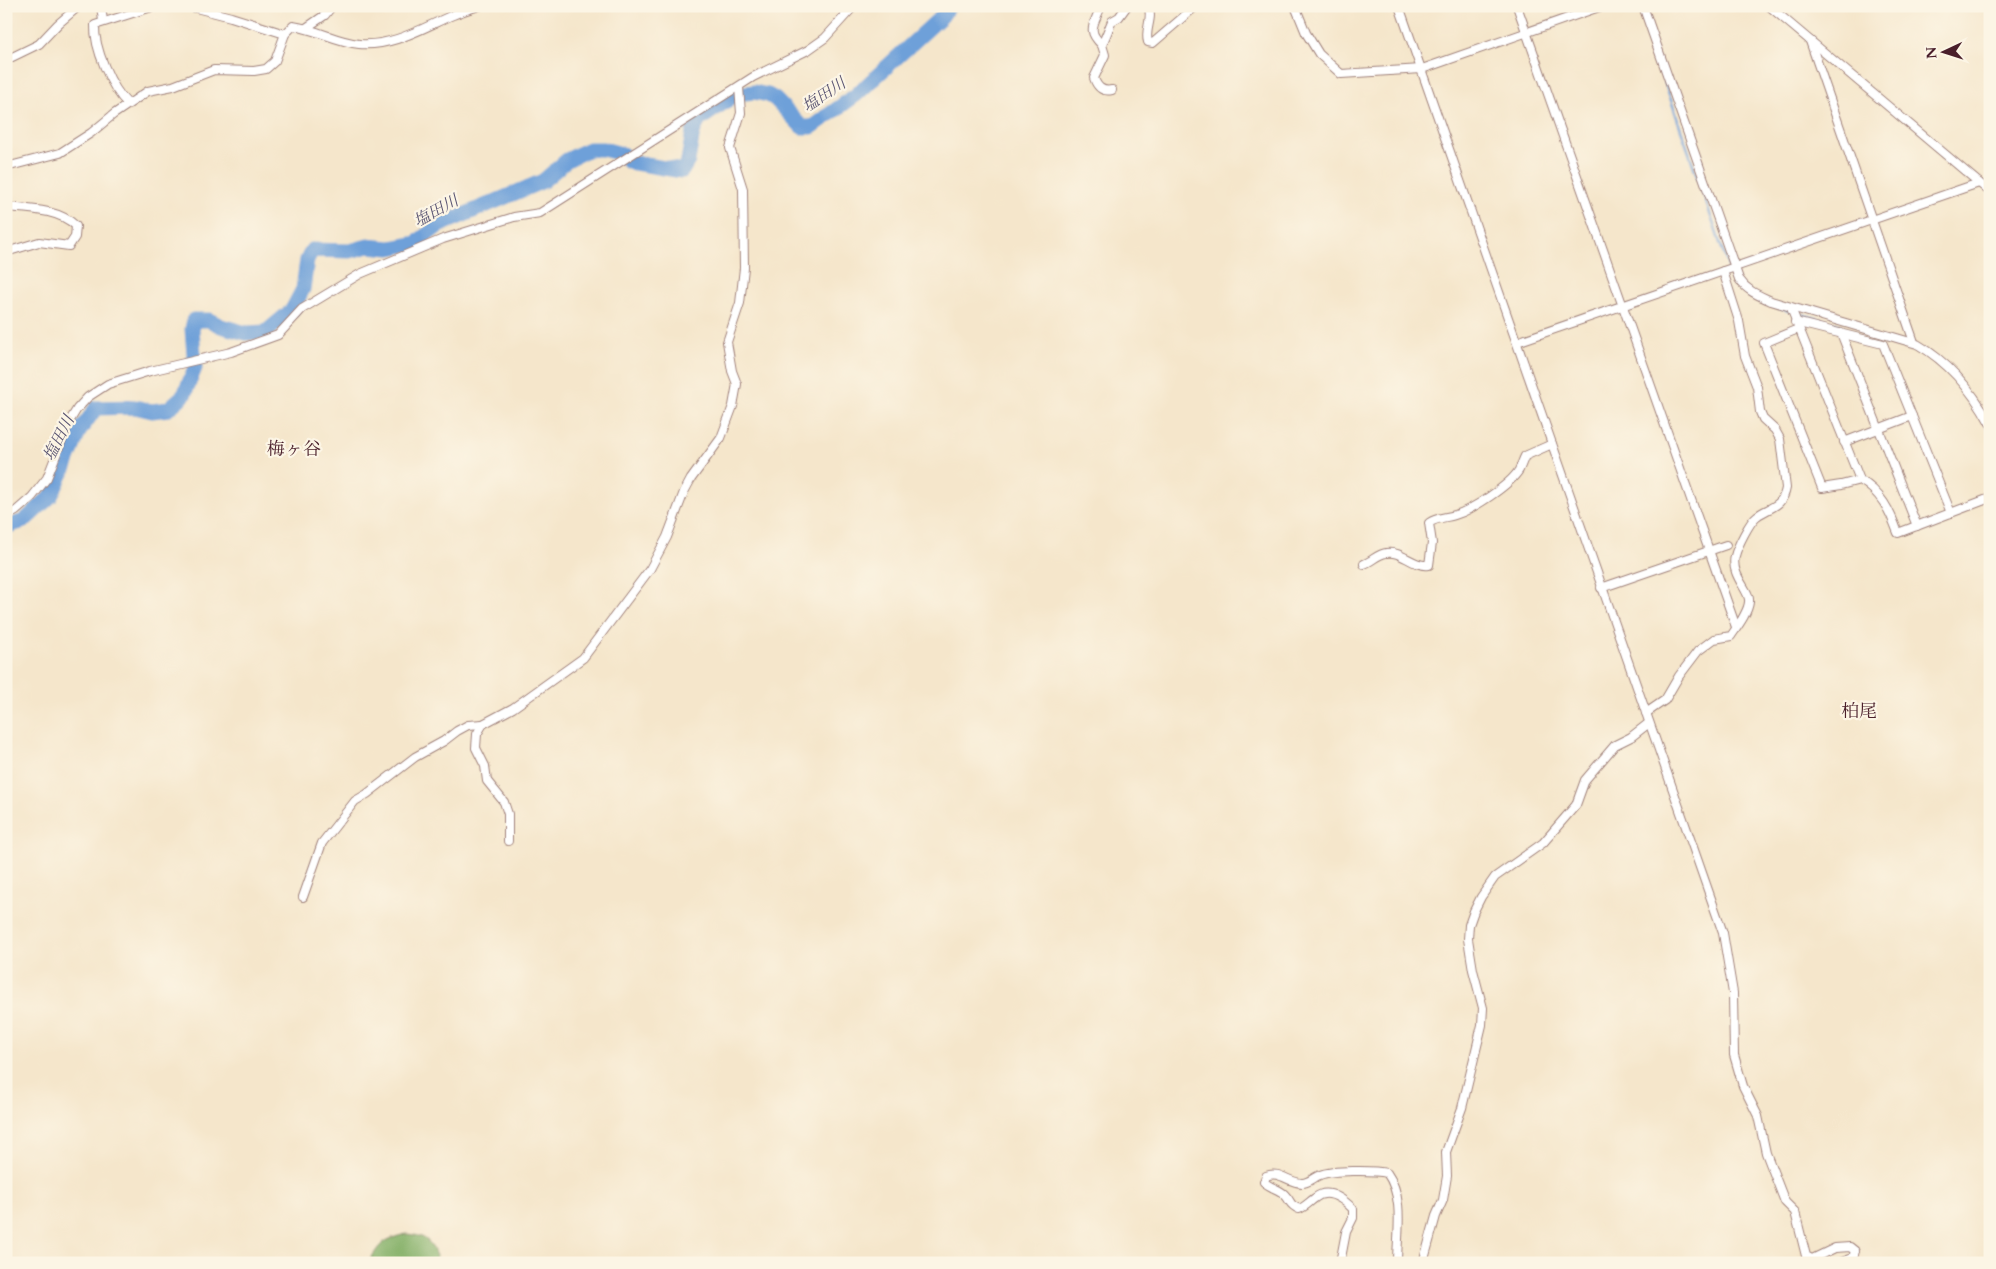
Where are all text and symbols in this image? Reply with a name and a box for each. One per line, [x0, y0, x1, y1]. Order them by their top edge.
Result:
north arrow [1918, 28, 1968, 78]
text: N [1922, 46, 1941, 60]
water label: 塩田川 [798, 71, 852, 118]
water label: 塩田川 [410, 189, 464, 232]
water label: 塩田川 [38, 410, 81, 464]
district label: 梅ヶ谷 [267, 437, 321, 462]
district label: 柏尾 [1841, 699, 1877, 724]

